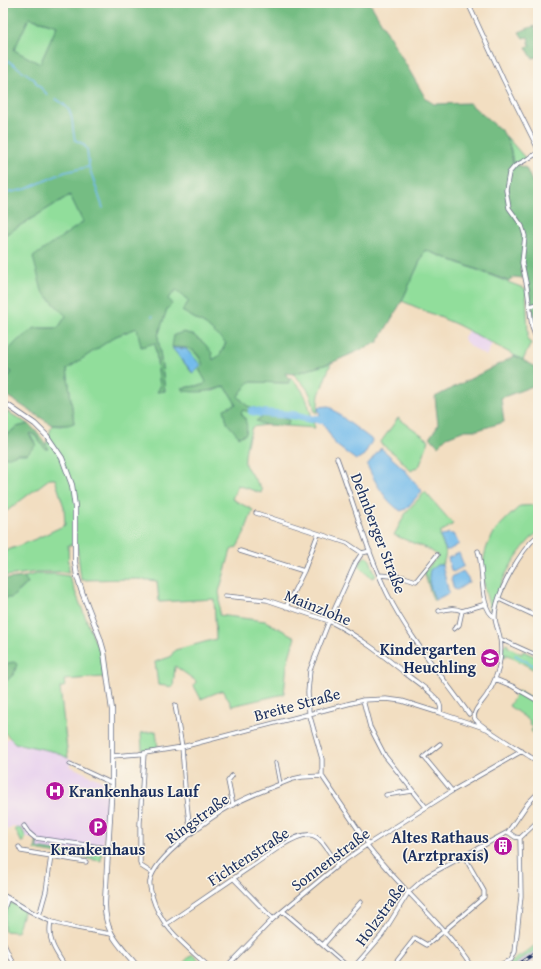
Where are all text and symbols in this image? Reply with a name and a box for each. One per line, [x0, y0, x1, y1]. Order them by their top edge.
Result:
street label: Dehnberger Straße [345, 469, 413, 597]
street label: Mainzlohe [281, 583, 355, 631]
place label: Kindergarten Heuchling [380, 637, 477, 679]
school or university icon: Kindergarten Heuchling [479, 647, 501, 669]
street label: Breite Straße [251, 681, 343, 727]
place label: Krankenhaus Lauf [69, 779, 201, 803]
hospital icon: Krankenhaus Lauf [44, 780, 66, 802]
street label: Ringstraße [160, 787, 234, 849]
parking icon: Krankenhaus [87, 816, 109, 838]
street label: Fichtenstraße [202, 821, 294, 891]
street label: Sonnenstraße [286, 821, 374, 897]
place label: Altes Rathaus (Arztpraxis) [392, 825, 489, 867]
building icon: Altes Rathaus (Arztpraxis) [492, 835, 514, 857]
place label: Krankenhaus [51, 837, 146, 861]
street label: Holzstraße [349, 877, 411, 951]

